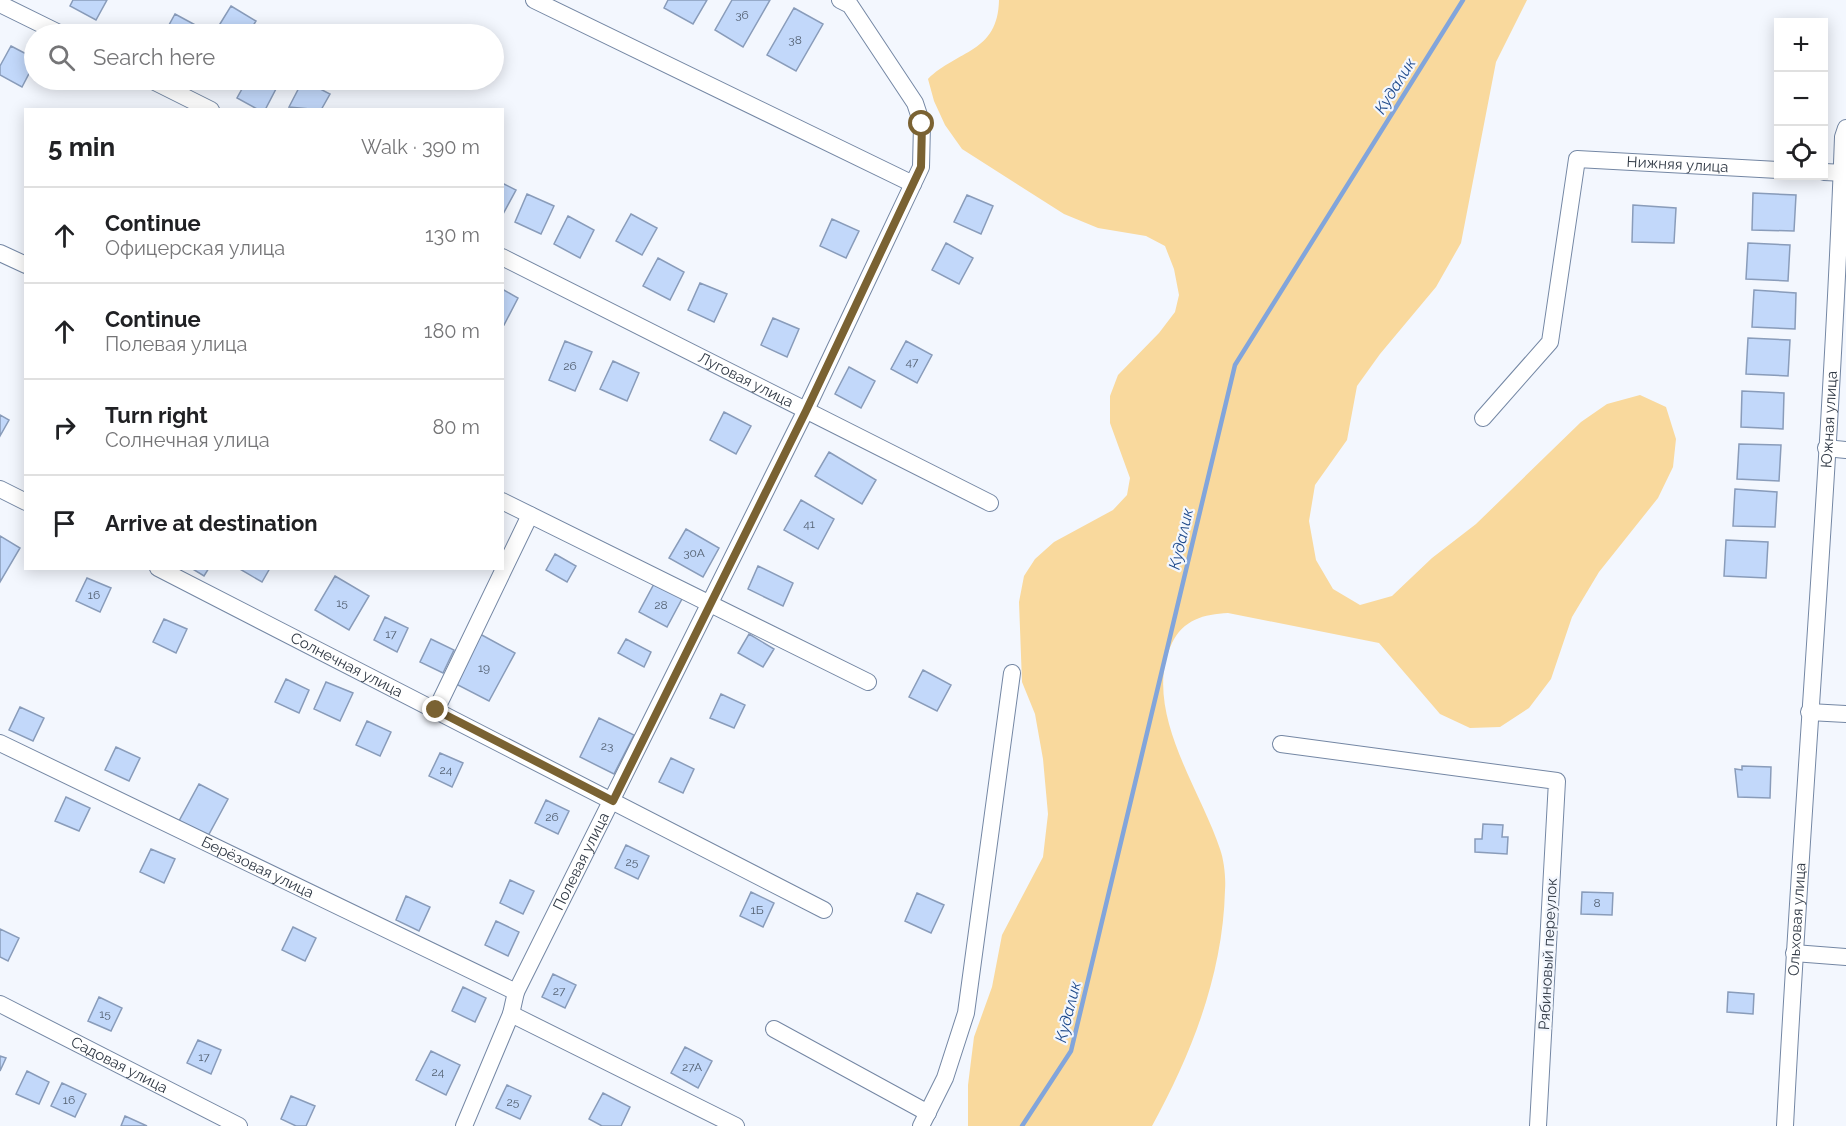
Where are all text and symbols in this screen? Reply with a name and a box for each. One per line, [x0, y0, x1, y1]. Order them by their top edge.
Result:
house number: 36 [735, 8, 749, 22]
map controls [1774, 18, 1828, 180]
button: + [1774, 18, 1828, 72]
search box [24, 24, 504, 90]
house number: 38 [788, 33, 802, 47]
icon: search [45, 41, 78, 74]
text: Search here [93, 44, 215, 70]
water label: Кудалик [1370, 55, 1420, 117]
button: − [1774, 72, 1828, 126]
route start [908, 110, 934, 136]
button: locate [1774, 126, 1828, 180]
text: 5 min [48, 132, 115, 162]
text: Walk · 390 m [361, 135, 480, 159]
street label: Нижняя улица [1626, 153, 1729, 176]
text: Continue [105, 210, 201, 236]
icon: ahead [48, 219, 81, 252]
text: 130 m [425, 223, 480, 247]
text: Офицерская улица [105, 236, 285, 260]
text: Continue [105, 306, 201, 332]
icon: ahead [48, 315, 81, 348]
text: 180 m [424, 319, 480, 343]
text: Полевая улица [105, 332, 247, 356]
street label: Луговая улица [695, 348, 796, 411]
house number: 47 [906, 355, 919, 369]
house number: 26 [563, 359, 577, 373]
street label: Южная улица [1817, 370, 1841, 468]
text: Turn right [105, 402, 208, 428]
icon: right [48, 411, 81, 444]
text: 80 m [432, 415, 480, 439]
text: Солнечная улица [105, 428, 270, 452]
icon: arrive [48, 507, 81, 540]
water label: Кудалик [1165, 507, 1197, 571]
text: Arrive at destination [105, 510, 318, 536]
house number: 41 [803, 517, 815, 531]
house number: 30А [683, 546, 705, 560]
house number: 16 [88, 588, 100, 602]
house number: 15 [336, 596, 348, 610]
house number: 28 [654, 598, 668, 612]
house number: 17 [385, 627, 397, 641]
street label: Солнечная улица [287, 629, 406, 701]
house number: 19 [478, 661, 490, 675]
route end [422, 696, 448, 722]
house number: 23 [601, 739, 613, 753]
house number: 24 [440, 763, 453, 777]
street label: Полевая улица [549, 809, 613, 913]
house number: 26 [545, 810, 559, 824]
street label: Берёзовая улица [199, 833, 317, 902]
house number: 25 [626, 855, 639, 869]
street label: Ольховая улица [1784, 862, 1810, 977]
street label: Рябиновый переулок [1535, 877, 1561, 1030]
house number: 8 [1593, 896, 1601, 910]
house number: 1Б [751, 903, 764, 917]
water label: Кудалик [1051, 979, 1085, 1044]
house number: 27 [553, 984, 566, 998]
house number: 15 [99, 1007, 111, 1021]
street label: Садовая улица [68, 1033, 171, 1097]
house number: 17 [198, 1050, 210, 1064]
house number: 27А [682, 1060, 702, 1074]
house number: 24 [432, 1065, 445, 1079]
house number: 16 [63, 1093, 75, 1107]
house number: 25 [507, 1095, 520, 1109]

